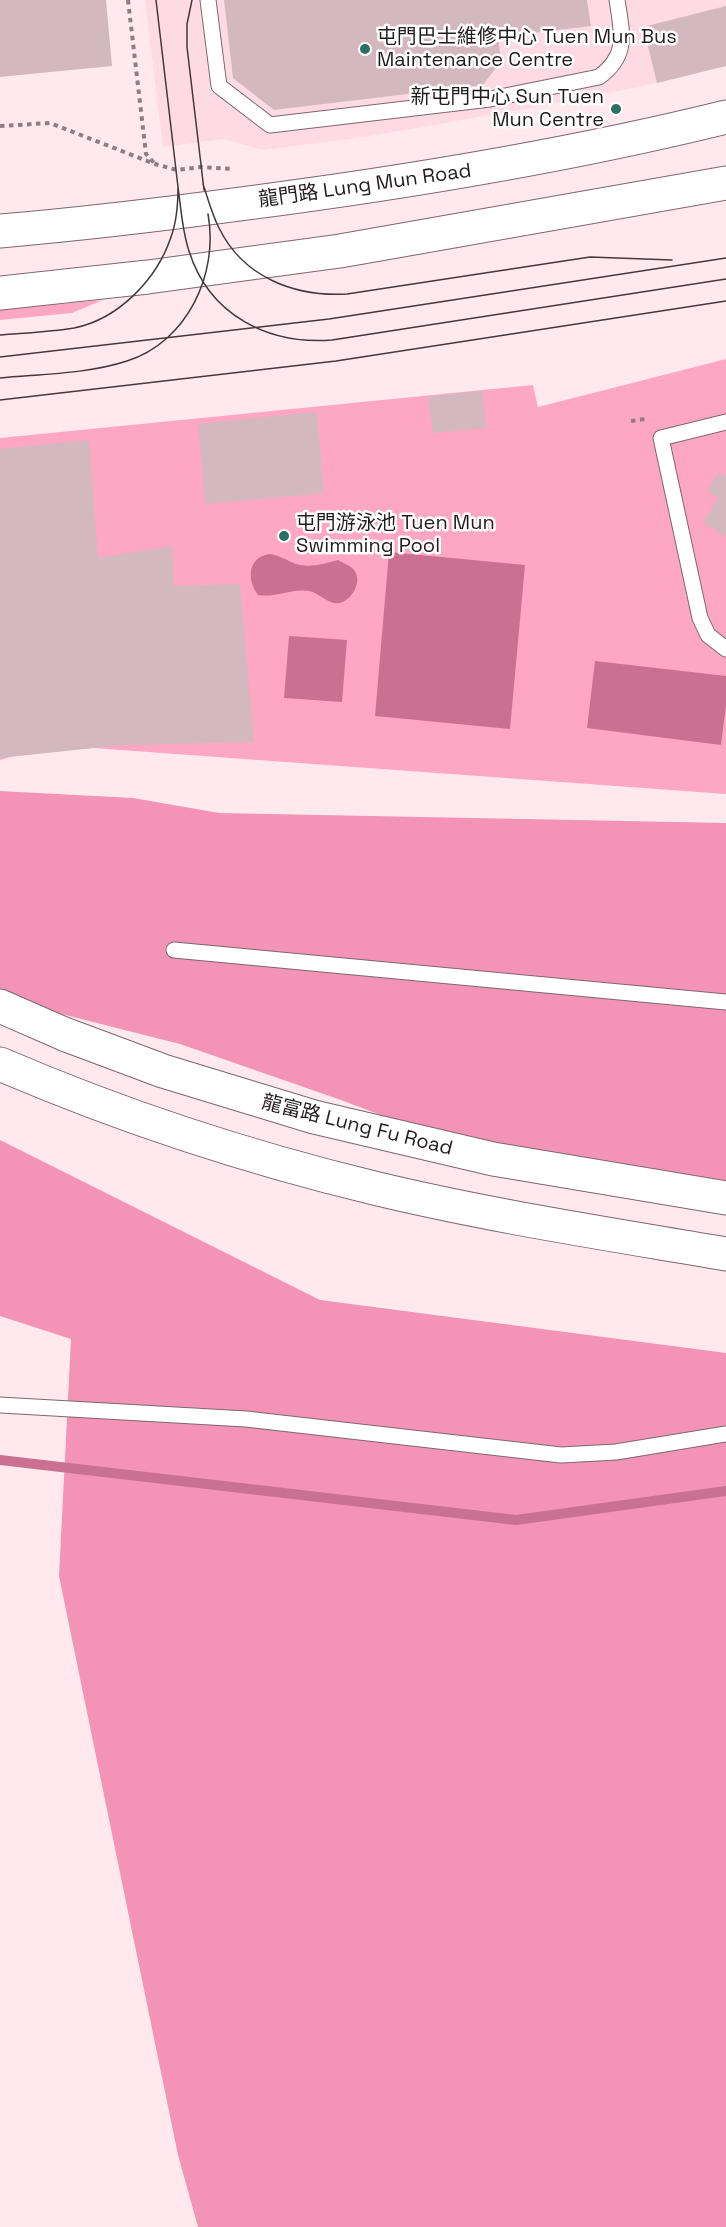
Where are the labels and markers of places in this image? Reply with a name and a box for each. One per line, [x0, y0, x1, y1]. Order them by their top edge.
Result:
place label: 屯門巴士維修中心 Tuen Mun Bus Maintenance Centre [377, 26, 677, 73]
marker: 屯門巴士維修中心 Tuen Mun Bus Maintenance Centre [358, 42, 372, 56]
place label: 新屯門中心 Sun Tuen Mun Centre [410, 86, 604, 133]
marker: 新屯門中心 Sun Tuen Mun Centre [609, 102, 623, 116]
place label: 屯門游泳池 Tuen Mun Swimming Pool [296, 512, 495, 559]
marker: 屯門游泳池 Tuen Mun Swimming Pool [277, 529, 291, 543]

